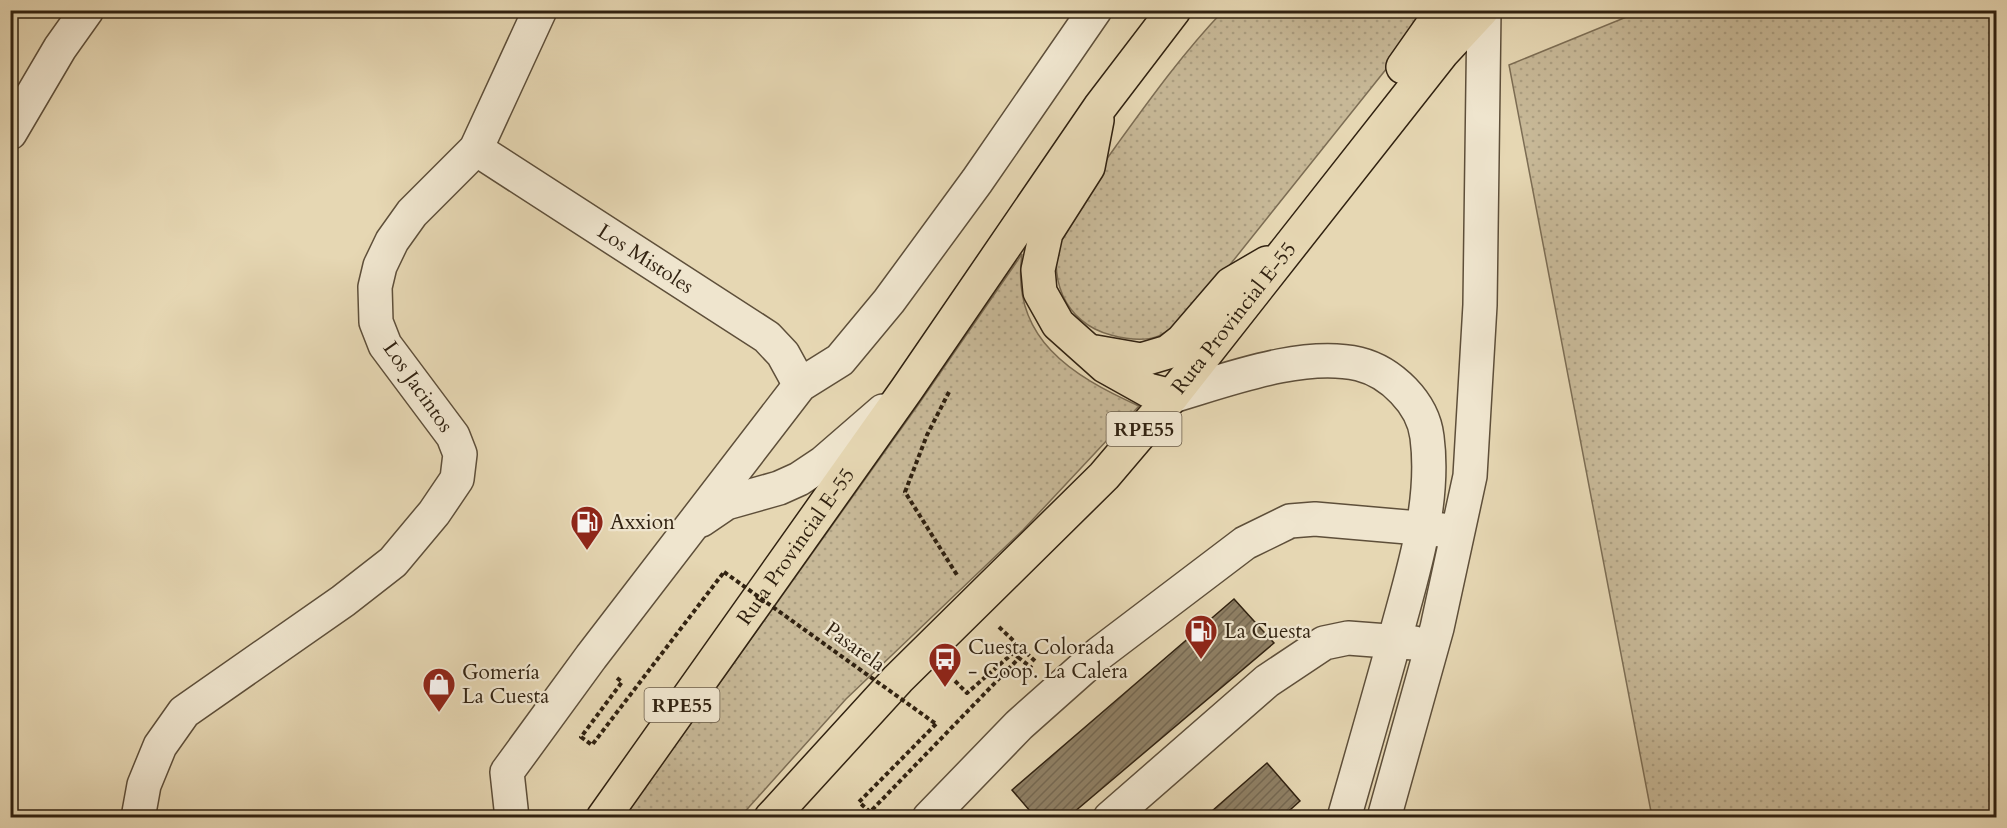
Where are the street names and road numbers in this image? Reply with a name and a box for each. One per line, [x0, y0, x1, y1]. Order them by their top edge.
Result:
street label: Los Mistoles [592, 217, 699, 300]
street label: Ruta Provincial E-55 [1164, 235, 1303, 400]
street label: Los Jacintos [376, 336, 460, 438]
road number: RPE55 [1106, 412, 1182, 446]
street label: Ruta Provincial E-55 [730, 462, 861, 631]
street label: Pasarela [818, 615, 892, 679]
road number: RPE55 [644, 688, 720, 722]

